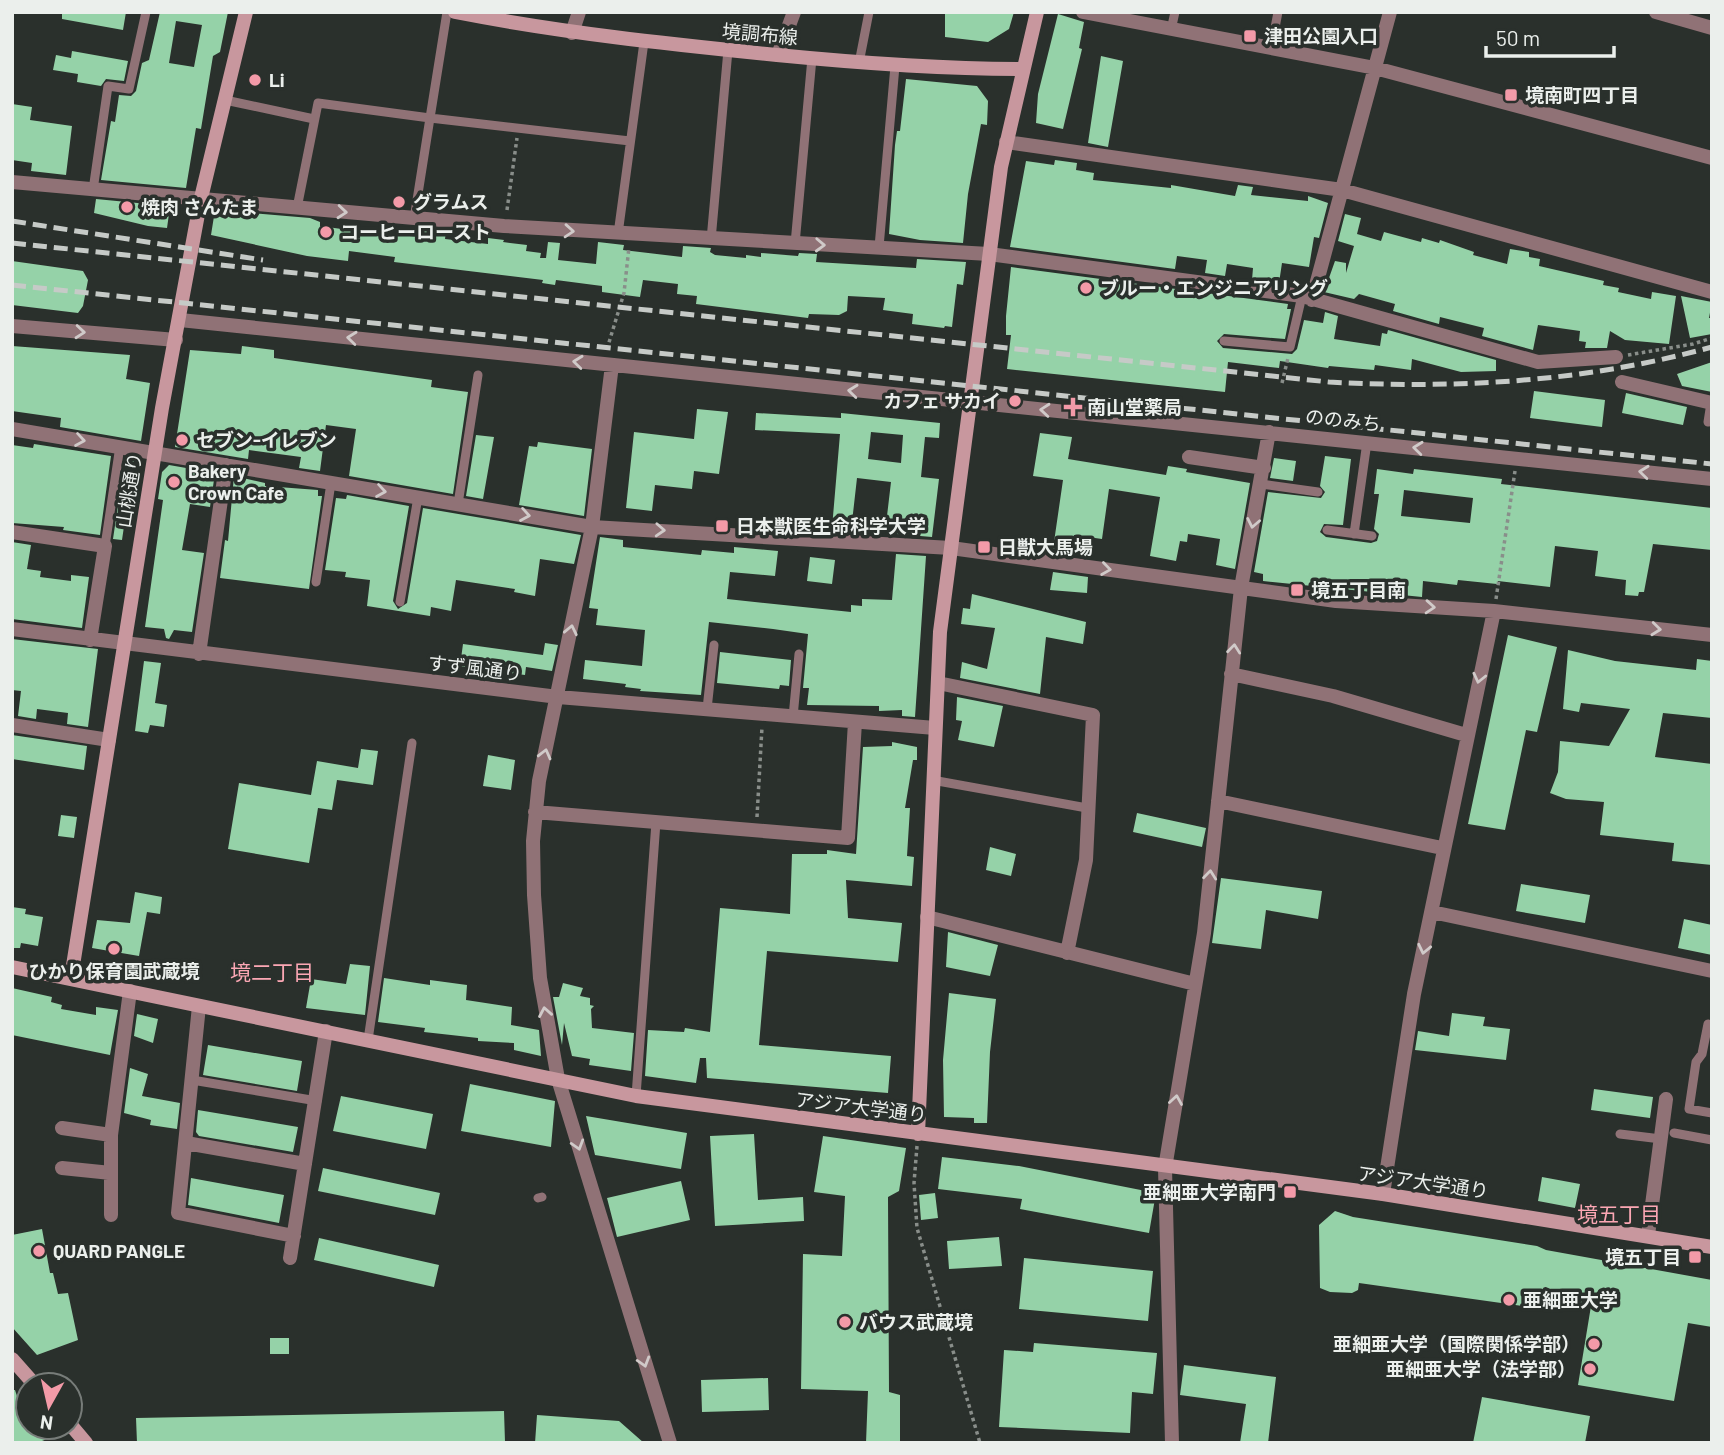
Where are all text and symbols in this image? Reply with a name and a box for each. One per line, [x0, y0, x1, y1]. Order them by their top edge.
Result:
scale bar [1486, 14, 1614, 58]
street label: 境調布線 [721, 19, 799, 48]
place label: 津田公園入口 [1264, 24, 1378, 47]
text: 50 m [1496, 25, 1540, 50]
marker: 津田公園入口 [1242, 28, 1258, 44]
place label: Li [269, 68, 285, 91]
marker: Li [247, 72, 263, 88]
place label: 境南町四丁目 [1525, 83, 1639, 106]
marker: 境南町四丁目 [1503, 87, 1519, 103]
place label: グラムス [413, 190, 488, 213]
marker: グラムス [391, 194, 407, 210]
place label: 焼肉 さんたま [141, 195, 258, 218]
marker: 焼肉 さんたま [119, 199, 135, 215]
one-way arrow [337, 204, 348, 219]
place label: コーヒーロースト [340, 220, 491, 243]
one-way arrow [564, 223, 575, 238]
marker: コーヒーロースト [318, 224, 334, 240]
one-way arrow [815, 237, 826, 252]
place label: ブルー・エンジニアリング [1100, 276, 1328, 299]
marker: ブルー・エンジニアリング [1078, 280, 1094, 296]
one-way arrow [75, 324, 86, 339]
one-way arrow [346, 331, 357, 346]
one-way arrow [573, 354, 584, 369]
one-way arrow [848, 384, 859, 399]
place label: カフェ サカイ [883, 389, 1001, 412]
marker: カフェ サカイ [1007, 393, 1023, 409]
place label: 南山堂薬局 [1087, 395, 1182, 418]
marker: 南山堂薬局 [1065, 399, 1081, 415]
one-way arrow [1039, 403, 1051, 418]
street label: ののみち [1304, 404, 1382, 435]
place label: セブン-イレブン [196, 428, 337, 451]
one-way arrow [74, 432, 86, 447]
marker: セブン-イレブン [174, 432, 190, 448]
one-way arrow [1412, 441, 1423, 456]
street label: 山桃通り [111, 451, 146, 529]
place label: Bakery Crown Cafe [188, 459, 284, 504]
one-way arrow [1638, 465, 1649, 480]
marker: Bakery Crown Cafe [166, 474, 182, 490]
one-way arrow [375, 483, 387, 498]
one-way arrow [519, 507, 531, 522]
place label: 日本獣医生命科学大学 [736, 514, 926, 537]
one-way arrow [1247, 517, 1262, 529]
marker: 日本獣医生命科学大学 [714, 518, 730, 534]
one-way arrow [655, 523, 666, 538]
place label: 日獣大馬場 [998, 535, 1093, 558]
marker: 日獣大馬場 [976, 539, 992, 555]
one-way arrow [1101, 562, 1112, 577]
place label: 境五丁目南 [1311, 578, 1406, 601]
marker: 境五丁目南 [1289, 582, 1305, 598]
one-way arrow [1424, 599, 1435, 614]
one-way arrow [1651, 621, 1662, 636]
one-way arrow [563, 624, 578, 636]
one-way arrow [1226, 643, 1241, 655]
street label: すず風通り [427, 650, 524, 685]
one-way arrow [1473, 672, 1487, 684]
one-way arrow [537, 748, 551, 760]
one-way arrow [1202, 870, 1217, 881]
marker: ひかり保育園武蔵境 [106, 941, 122, 957]
one-way arrow [1417, 943, 1432, 955]
place label: ひかり保育園武蔵境 [28, 959, 200, 982]
district label: 境二丁目 [230, 959, 314, 984]
one-way arrow [539, 1006, 554, 1018]
street label: アジア大学通り [794, 1087, 928, 1126]
one-way arrow [1168, 1094, 1183, 1106]
one-way arrow [570, 1138, 584, 1150]
street label: アジア大学通り [1356, 1161, 1490, 1202]
place label: 亜細亜大学南門 [1143, 1180, 1276, 1203]
marker: 亜細亜大学南門 [1282, 1184, 1298, 1200]
district label: 境五丁目 [1577, 1201, 1661, 1226]
place label: QUARD PANGLE [53, 1239, 185, 1262]
marker: QUARD PANGLE [31, 1243, 47, 1259]
place label: 境五丁目 [1605, 1245, 1681, 1268]
marker: 境五丁目 [1687, 1249, 1703, 1265]
place label: 亜細亜大学 [1523, 1288, 1618, 1311]
marker: 亜細亜大学 [1501, 1292, 1517, 1308]
place label: バウス武蔵境 [859, 1310, 973, 1333]
marker: バウス武蔵境 [837, 1314, 853, 1330]
place label: 亜細亜大学（国際関係学部） [1333, 1332, 1580, 1355]
marker: 亜細亜大学（国際関係学部） [1586, 1336, 1602, 1352]
one-way arrow [635, 1356, 650, 1368]
place label: 亜細亜大学（法学部） [1386, 1357, 1576, 1380]
marker: 亜細亜大学（法学部） [1582, 1361, 1598, 1377]
north arrow [14, 1371, 84, 1441]
text: N [39, 1411, 54, 1436]

